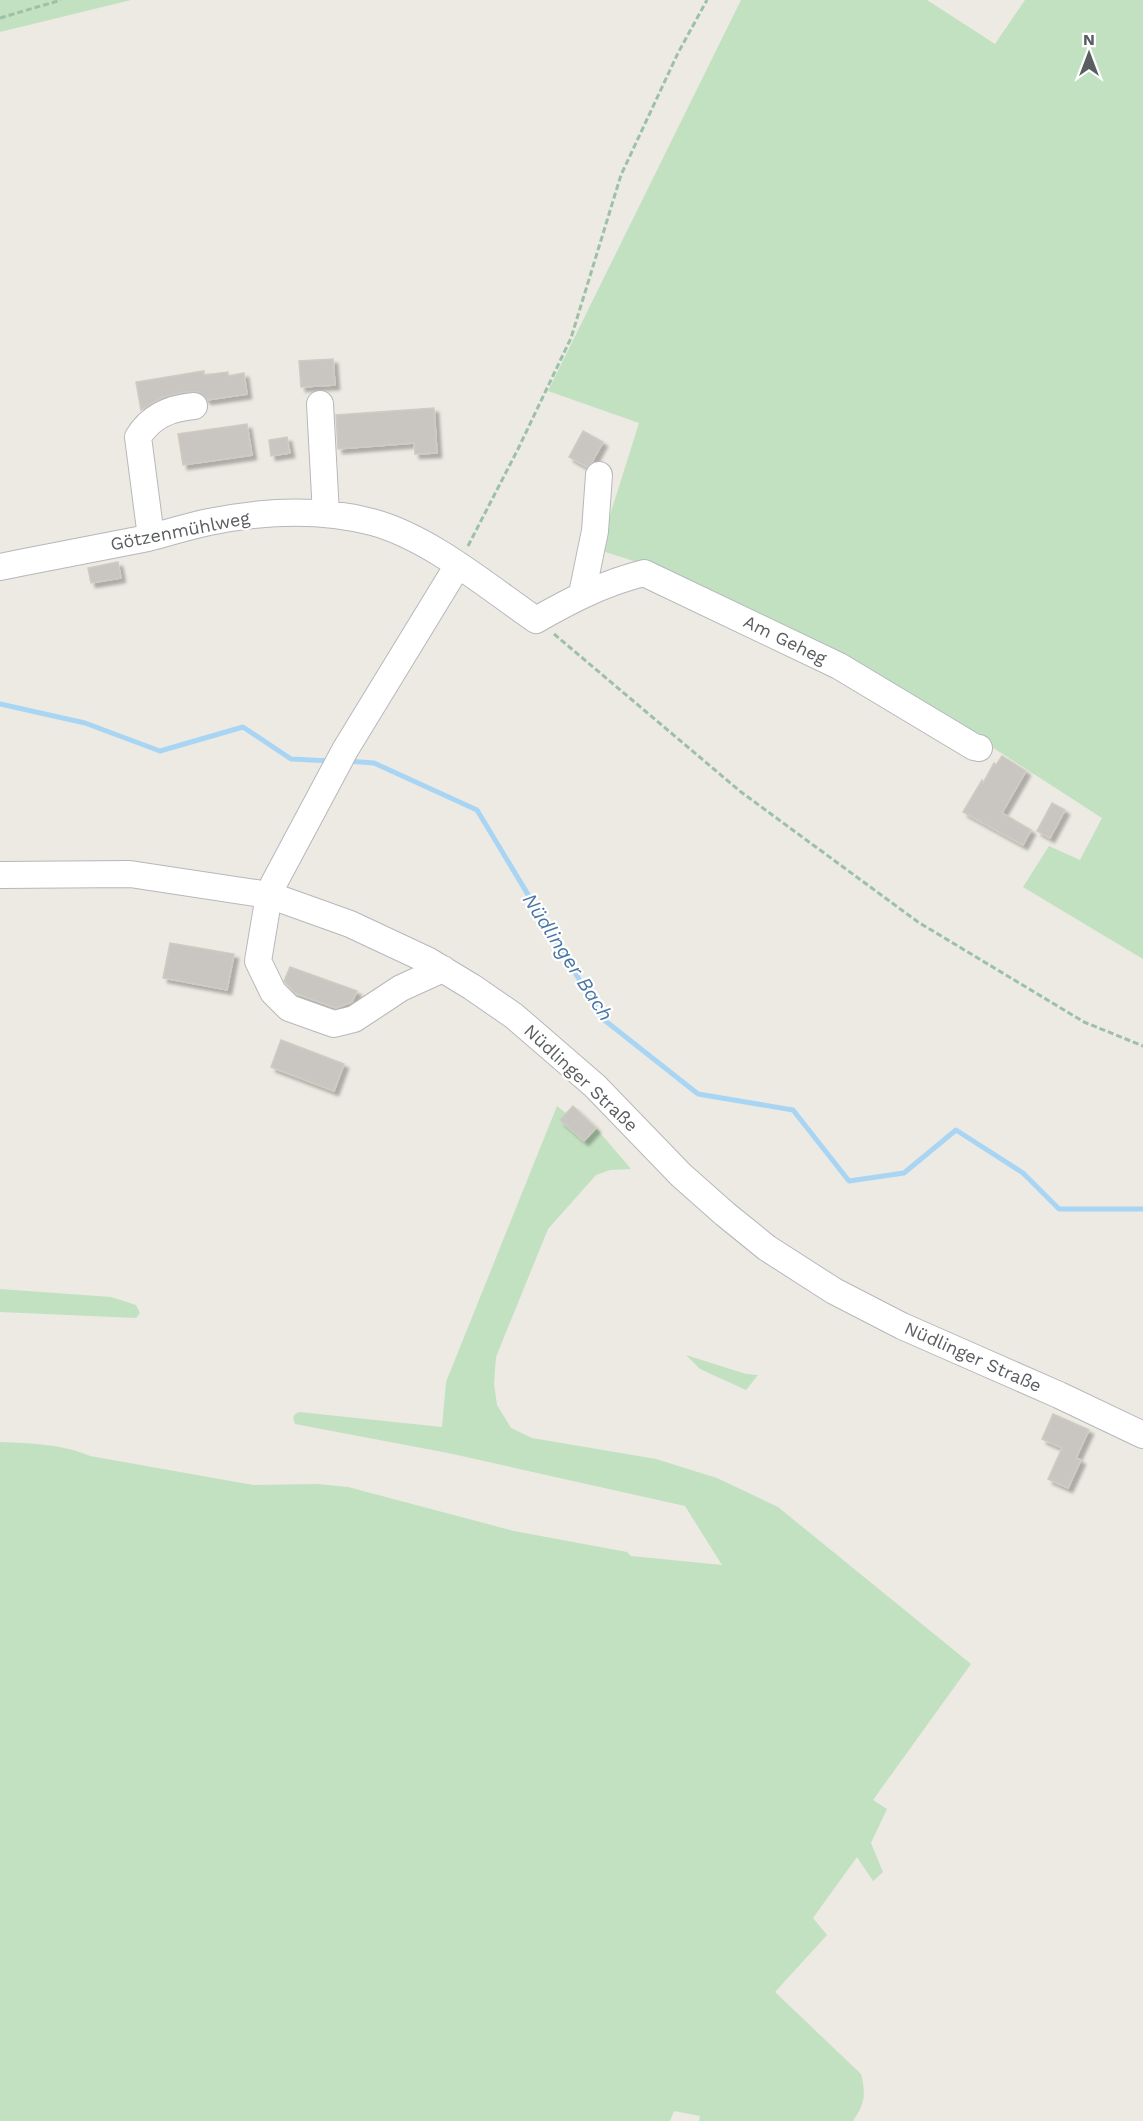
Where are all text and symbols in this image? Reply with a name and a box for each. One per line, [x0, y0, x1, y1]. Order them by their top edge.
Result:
north arrow [1059, 24, 1119, 84]
text: N [1083, 30, 1095, 49]
street label: Götzenmühlweg [108, 507, 252, 554]
street label: Am Geheg [740, 610, 831, 669]
water label: Nüdlinger Bach [518, 889, 618, 1025]
street label: Nüdlinger Straße [520, 1020, 643, 1136]
street label: Nüdlinger Straße [901, 1317, 1045, 1396]

